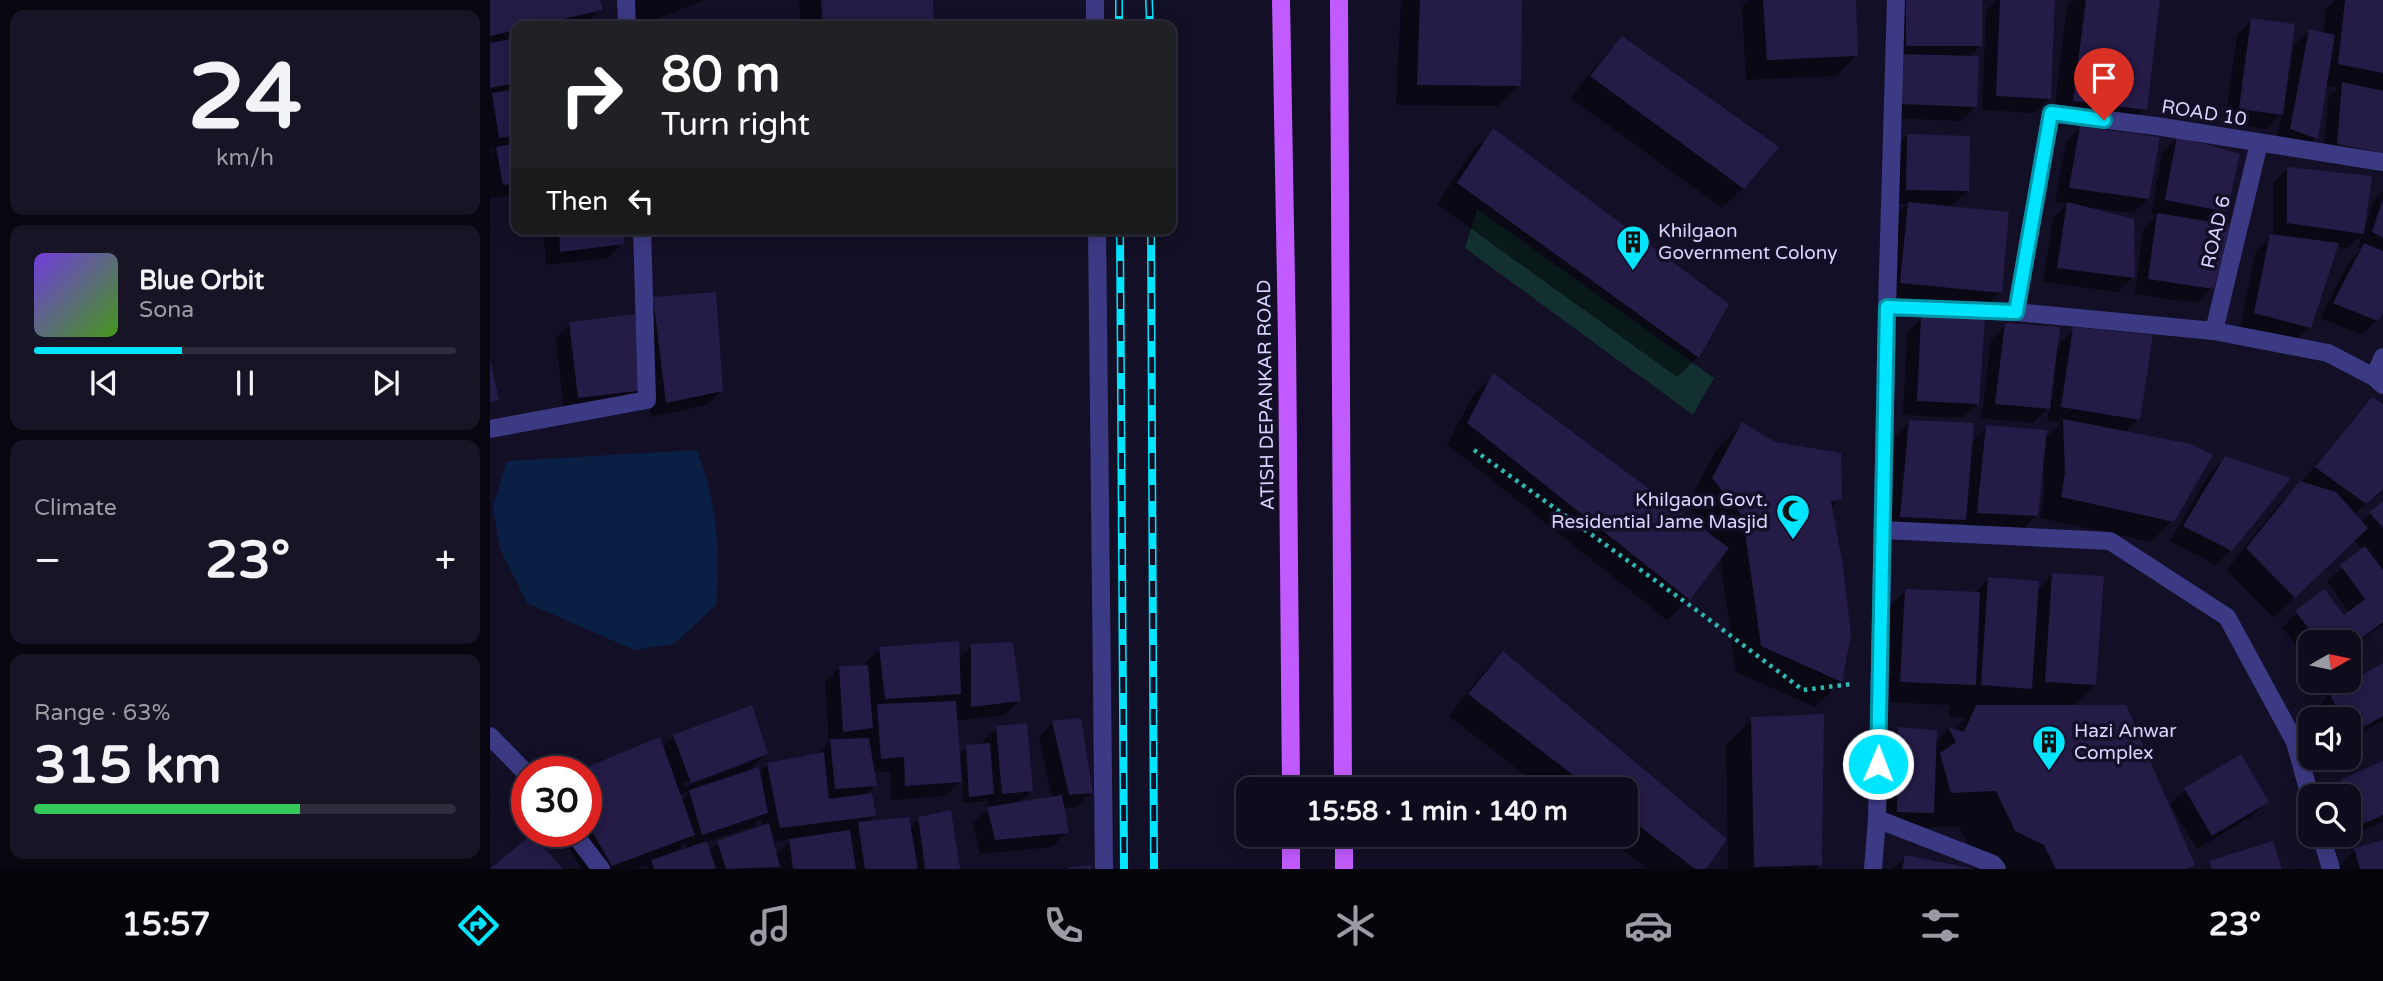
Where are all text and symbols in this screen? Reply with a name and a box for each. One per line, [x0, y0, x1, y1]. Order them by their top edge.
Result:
text: 24 [188, 43, 302, 153]
text: 80 m [661, 46, 780, 105]
pin [2074, 48, 2134, 120]
icon: right [546, 49, 637, 140]
icon: arrive [2085, 59, 2123, 97]
street label: ROAD 10 [2160, 95, 2248, 131]
text: Turn right [661, 106, 810, 144]
text: km/h [216, 144, 274, 172]
icon: left [622, 182, 660, 220]
text: Then [546, 186, 608, 217]
street label: ROAD 6 [2197, 193, 2235, 271]
place label: Khilgaon Government Colony [1658, 220, 1837, 264]
building icon: Khilgaon Government Colony [1614, 223, 1652, 272]
text: Blue Orbit [139, 265, 264, 296]
street label: ATISH DEPANKAR ROAD [1253, 279, 1279, 511]
text: Sona [139, 296, 194, 324]
icon: previous [85, 364, 123, 402]
icon: pause [226, 364, 264, 402]
icon: next [367, 364, 405, 402]
place label: Khilgaon Govt. Residential Jame Masjid [1551, 489, 1768, 533]
mosque icon: Khilgaon Govt. Residential Jame Masjid [1774, 492, 1812, 541]
text: Climate [34, 494, 117, 522]
text: 23° [205, 529, 290, 592]
text: − [34, 538, 61, 584]
text: + [435, 538, 456, 584]
north arrow [2298, 630, 2361, 693]
map controls [2298, 630, 2361, 847]
text: Range · 63% [34, 699, 170, 727]
button: sound [2298, 707, 2361, 770]
place label: Hazi Anwar Complex [2074, 720, 2177, 764]
building icon: Hazi Anwar Complex [2030, 723, 2068, 772]
position arrow [1841, 727, 1915, 801]
text: 315 km [34, 734, 222, 797]
speed limit sign: 30 [511, 756, 602, 847]
button: search [2298, 784, 2361, 847]
text: 15:58 · 1 min · 140 m [1306, 796, 1568, 827]
icon: directions [454, 901, 503, 950]
icon: music [746, 901, 795, 950]
icon: phone [1039, 901, 1088, 950]
icon: climate [1331, 901, 1380, 950]
icon: car [1624, 901, 1673, 950]
icon: filters [1916, 901, 1965, 950]
text: 15:57 [122, 906, 210, 944]
text: 23° [2209, 906, 2261, 944]

